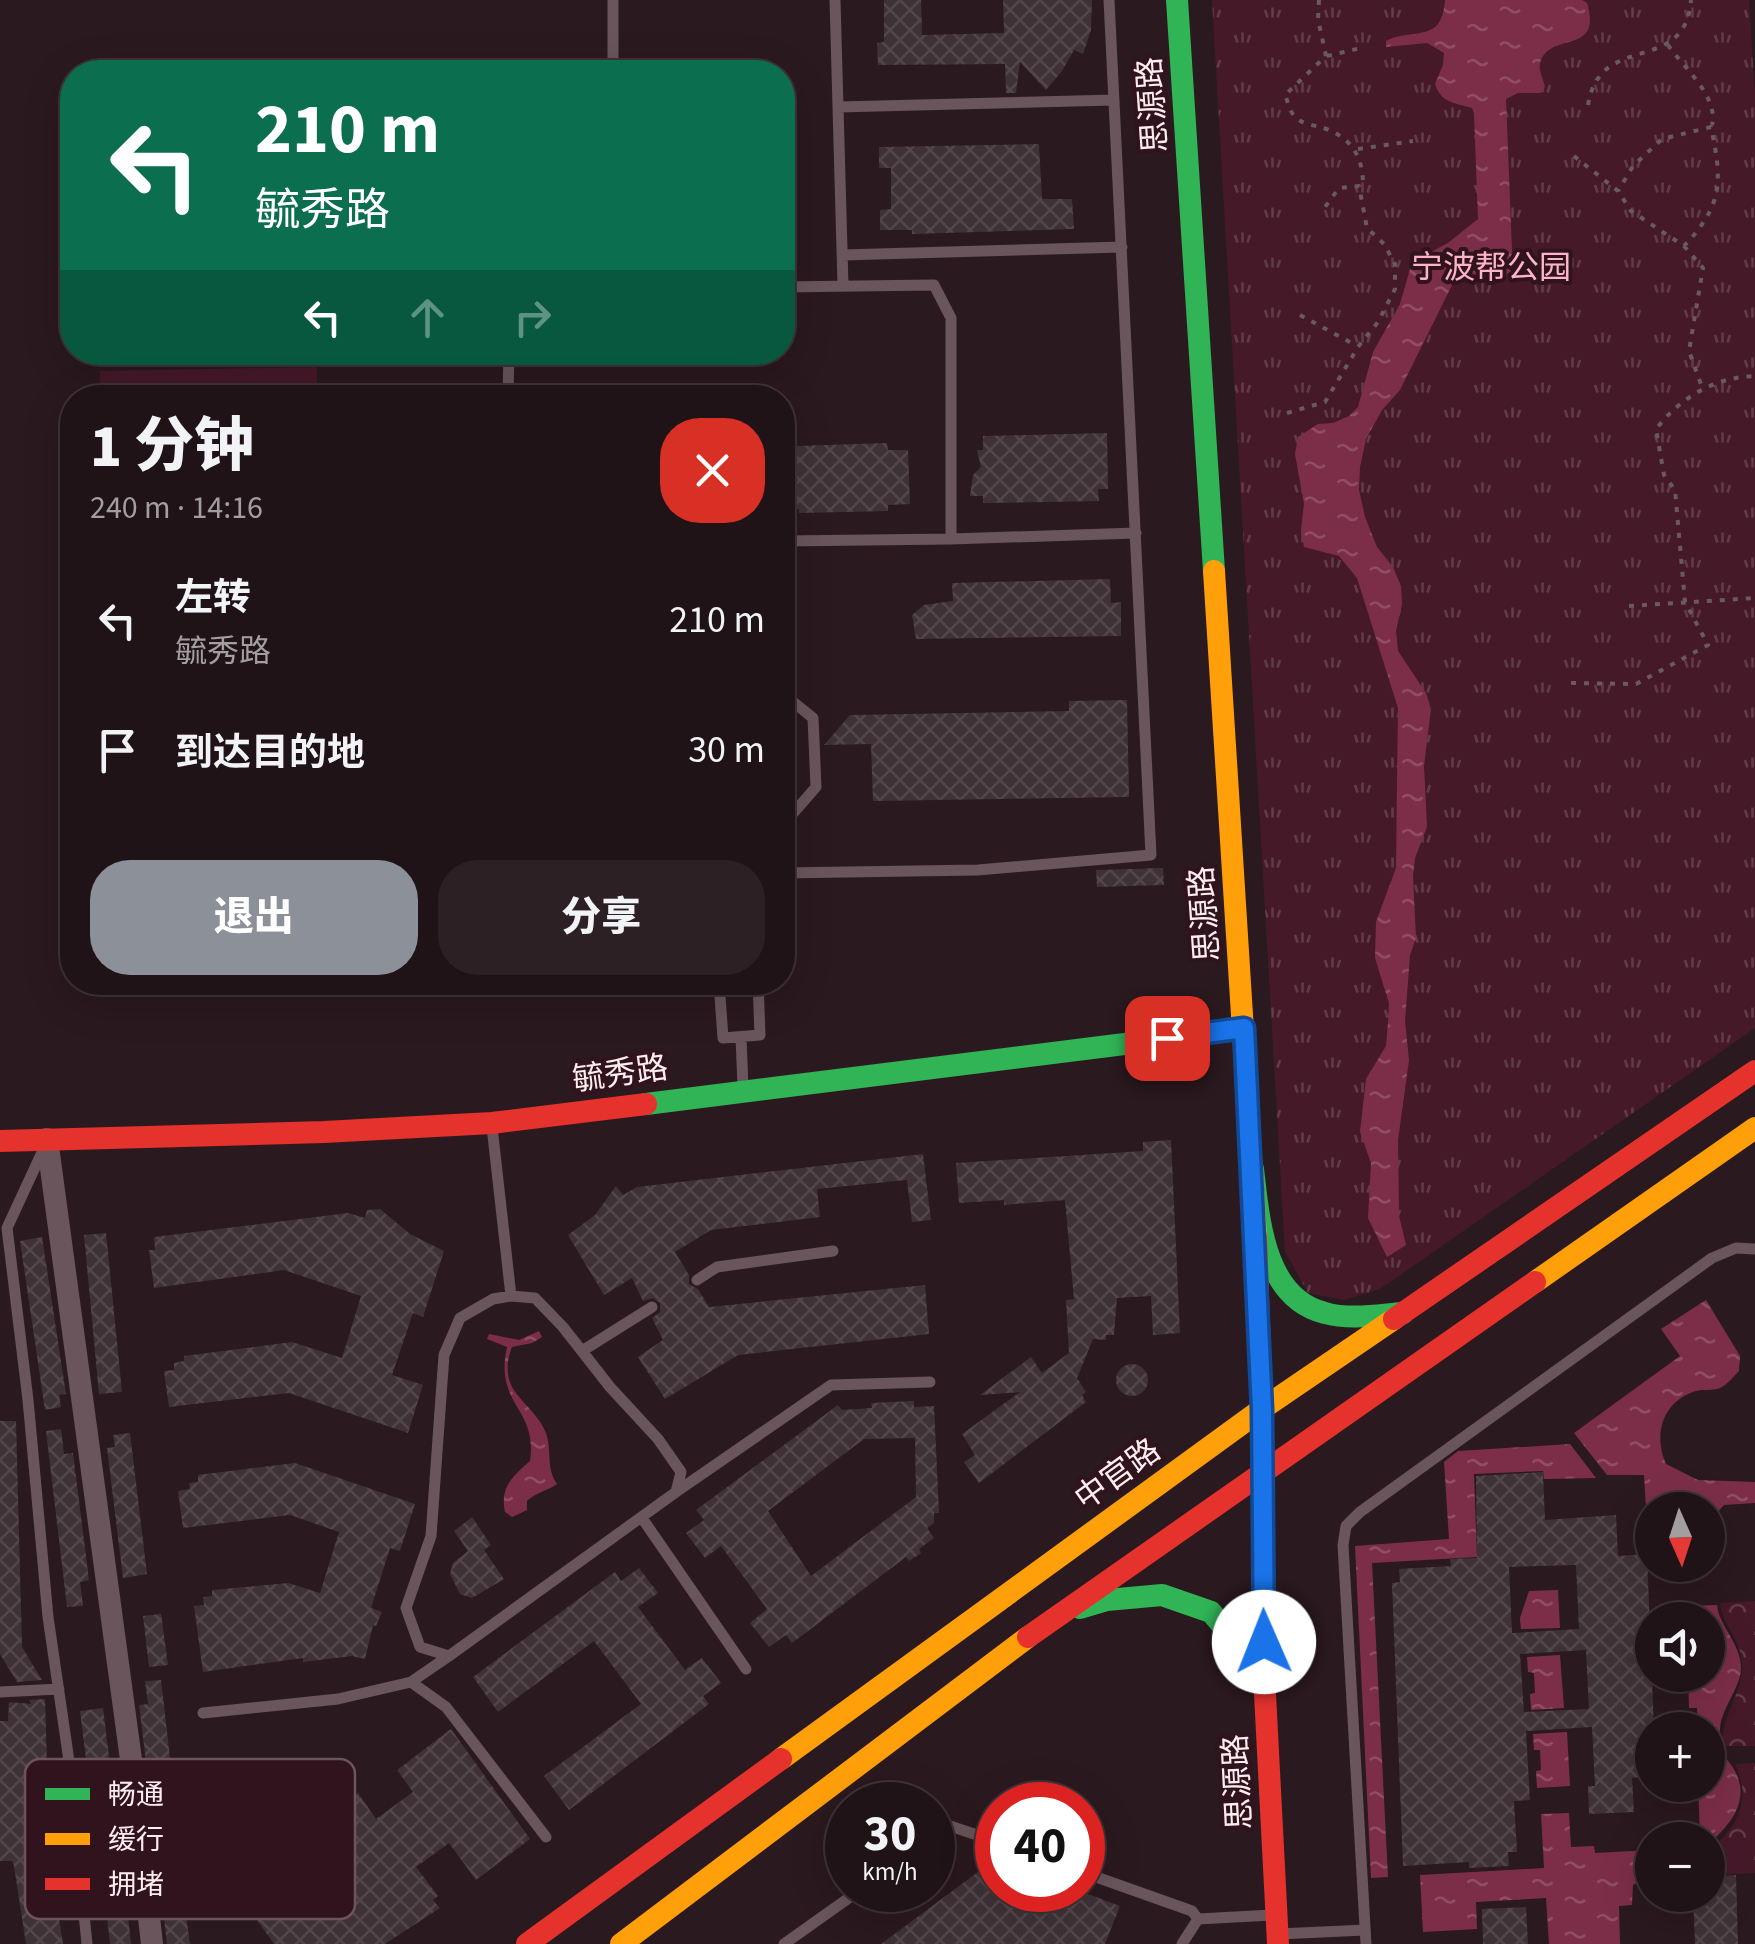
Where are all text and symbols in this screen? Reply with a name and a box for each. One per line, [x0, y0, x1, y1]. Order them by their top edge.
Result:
street label: 思源路 [1127, 55, 1179, 154]
text: 210 m [255, 80, 440, 180]
icon: left [90, 100, 220, 230]
text: 毓秀路 [255, 179, 390, 243]
park label: 宁波帮公园 [1411, 245, 1571, 291]
icon: left [295, 290, 350, 345]
icon: ahead [400, 290, 455, 345]
icon: right [505, 290, 560, 345]
text: 1 分钟 [90, 405, 254, 490]
button: close [660, 418, 765, 523]
text: 240 m · 14:16 [90, 485, 263, 531]
text: 左转 [175, 571, 251, 625]
icon: left [90, 593, 145, 648]
text: 210 m [669, 593, 765, 647]
text: 毓秀路 [175, 629, 271, 675]
icon: arrive [90, 723, 145, 778]
text: 30 m [688, 723, 765, 777]
text: 到达目的地 [175, 726, 365, 780]
button: 退出 [90, 860, 418, 975]
button: 分享 [438, 860, 765, 975]
street label: 思源路 [1179, 864, 1231, 963]
pin [1125, 996, 1210, 1081]
icon: arrive [1140, 1011, 1195, 1066]
street label: 毓秀路 [569, 1045, 671, 1103]
street label: 中官路 [1065, 1428, 1170, 1522]
north arrow [1635, 1492, 1725, 1582]
map controls [1635, 1492, 1725, 1912]
position arrow [1212, 1590, 1316, 1694]
button: sound [1635, 1602, 1725, 1692]
button: + [1635, 1712, 1725, 1802]
street label: 思源路 [1213, 1733, 1263, 1831]
legend [25, 1759, 355, 1919]
text: 畅通 [108, 1775, 164, 1815]
speed limit sign: 40 [975, 1782, 1105, 1912]
text: 30 [864, 1799, 916, 1870]
text: 缓行 [108, 1820, 164, 1860]
button: − [1635, 1822, 1725, 1912]
text: km/h [862, 1854, 918, 1890]
text: 拥堵 [108, 1865, 164, 1905]

